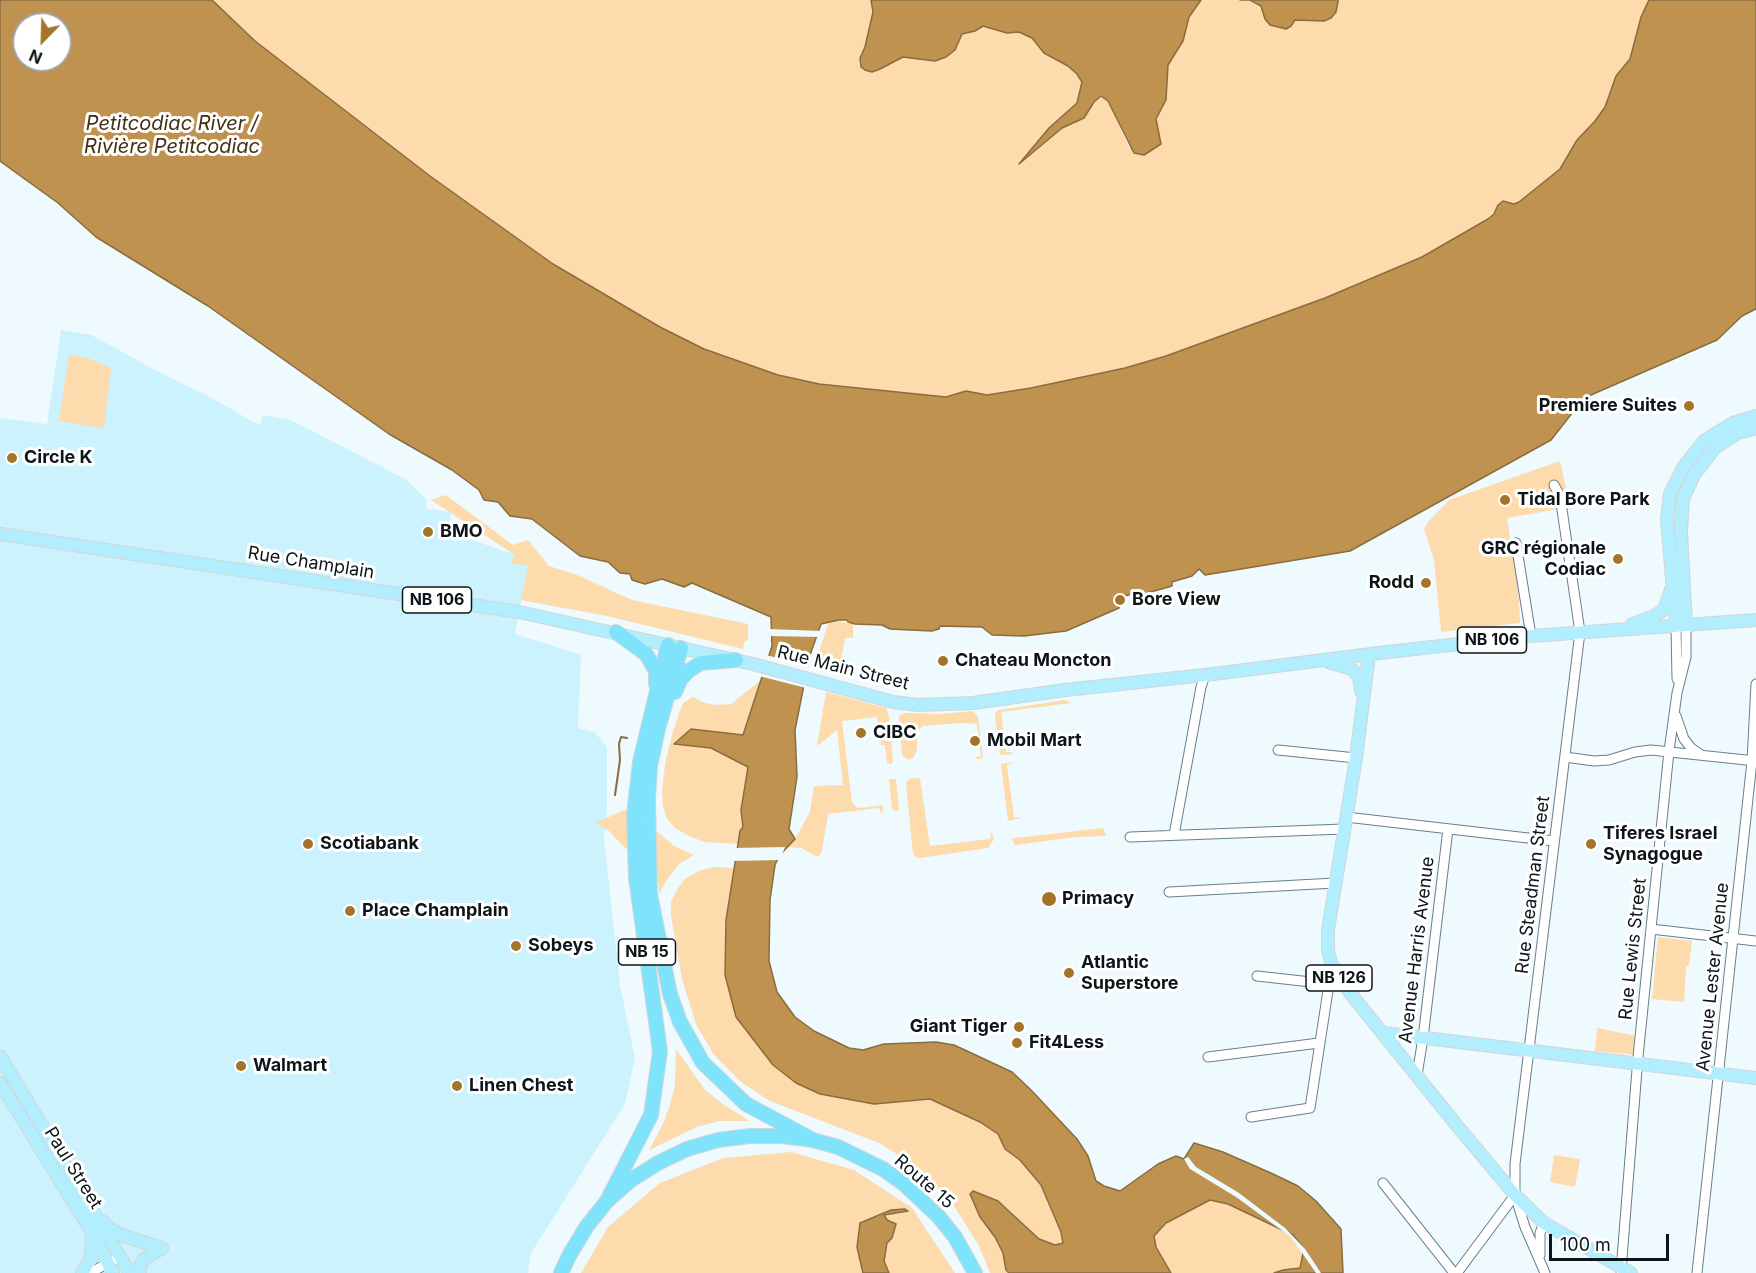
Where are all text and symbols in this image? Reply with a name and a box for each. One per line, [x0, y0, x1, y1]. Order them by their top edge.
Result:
north arrow [12, 12, 72, 72]
text: N [26, 45, 45, 68]
water label: Petitcodiac River / Rivière Petitcodiac [84, 112, 260, 159]
place label: Premiere Suites [1539, 395, 1677, 417]
marker: Premiere Suites [1682, 399, 1696, 413]
place label: Circle K [24, 447, 92, 469]
marker: Circle K [5, 451, 19, 465]
place label: Tidal Bore Park [1517, 489, 1650, 511]
marker: Tidal Bore Park [1498, 493, 1512, 507]
place label: BMO [440, 521, 483, 543]
marker: BMO [421, 525, 435, 539]
place label: GRC régionale Codiac [1481, 538, 1606, 580]
street label: Rue Champlain [246, 542, 376, 584]
marker: GRC régionale Codiac [1611, 552, 1625, 566]
place label: Rodd [1369, 572, 1414, 594]
marker: Rodd [1419, 576, 1433, 590]
road number: NB 106 [402, 587, 472, 613]
place label: Bore View [1132, 589, 1221, 611]
marker: Bore View [1113, 593, 1127, 607]
road number: NB 106 [1458, 627, 1526, 653]
street label: Rue Main Street [775, 641, 911, 695]
place label: Chateau Moncton [955, 650, 1111, 672]
marker: Chateau Moncton [936, 654, 950, 668]
place label: CIBC [873, 722, 917, 744]
marker: CIBC [854, 726, 868, 740]
place label: Mobil Mart [987, 730, 1082, 752]
marker: Mobil Mart [968, 734, 982, 748]
street label: Rue Steadman Street [1511, 795, 1555, 975]
place label: Tiferes Israel Synagogue [1603, 823, 1718, 866]
place label: Scotiabank [320, 833, 419, 855]
marker: Scotiabank [301, 837, 315, 851]
marker: Tiferes Israel Synagogue [1584, 837, 1598, 851]
street label: Avenue Harris Avenue [1395, 855, 1439, 1045]
street label: Rue Lewis Street [1615, 877, 1651, 1021]
street label: Avenue Lester Avenue [1692, 882, 1734, 1072]
place label: Primacy [1062, 888, 1134, 910]
marker: Primacy [1040, 890, 1058, 908]
place label: Place Champlain [362, 900, 509, 922]
marker: Place Champlain [343, 904, 357, 918]
place label: Sobeys [528, 935, 593, 957]
marker: Sobeys [509, 939, 523, 953]
road number: NB 15 [618, 939, 676, 965]
place label: Atlantic Superstore [1081, 952, 1179, 994]
road number: NB 126 [1306, 965, 1372, 991]
marker: Atlantic Superstore [1062, 966, 1076, 980]
place label: Giant Tiger [910, 1016, 1007, 1038]
marker: Giant Tiger [1012, 1020, 1026, 1034]
place label: Fit4Less [1029, 1032, 1104, 1054]
marker: Fit4Less [1010, 1036, 1024, 1050]
place label: Walmart [253, 1055, 327, 1077]
marker: Walmart [234, 1059, 248, 1073]
place label: Linen Chest [469, 1075, 573, 1097]
marker: Linen Chest [450, 1079, 464, 1093]
street label: Paul Street [39, 1123, 107, 1213]
street label: Route 15 [890, 1150, 958, 1214]
scale bar [1552, 1222, 1672, 1260]
text: 100 m [1560, 1234, 1611, 1255]

